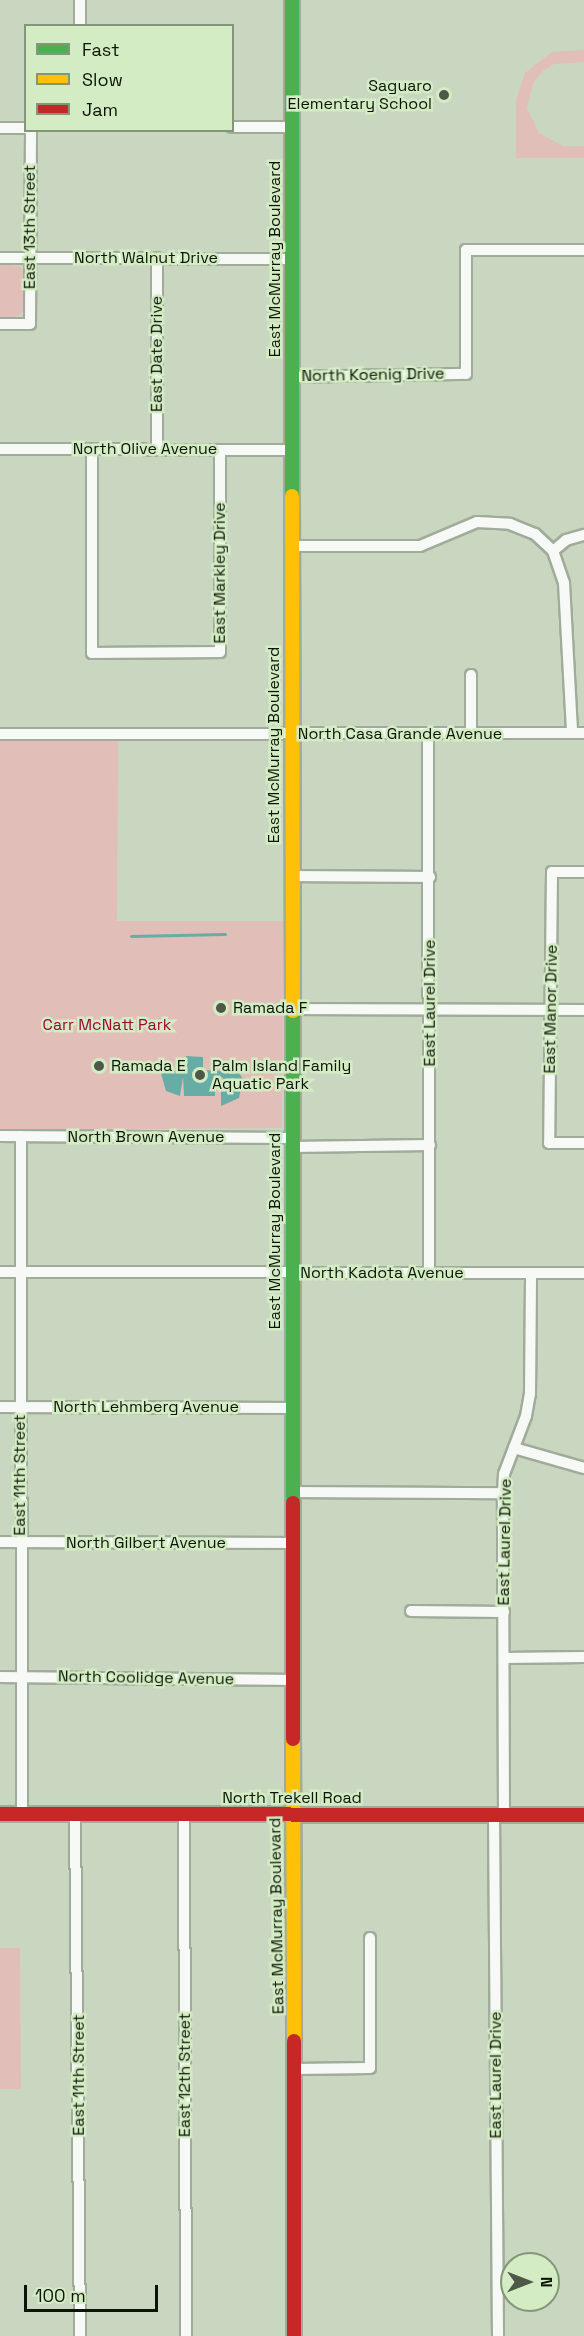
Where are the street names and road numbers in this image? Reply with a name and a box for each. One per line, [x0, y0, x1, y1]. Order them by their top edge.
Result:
street label: East McMurray Boulevard [265, 161, 285, 357]
street label: East 13th Street [20, 165, 40, 289]
street label: North Walnut Drive [74, 248, 218, 268]
street label: East Date Drive [147, 296, 167, 412]
street label: North Koenig Drive [301, 364, 445, 386]
street label: North Olive Avenue [73, 439, 217, 459]
street label: East Markley Drive [210, 502, 230, 644]
street label: East McMurray Boulevard [264, 647, 284, 843]
street label: North Casa Grande Avenue [298, 724, 502, 744]
street label: East Laurel Drive [420, 940, 440, 1066]
street label: East Manor Drive [540, 944, 562, 1074]
street label: North Brown Avenue [67, 1127, 225, 1147]
street label: East McMurray Boulevard [265, 1133, 285, 1329]
street label: North Kadota Avenue [300, 1263, 464, 1283]
street label: North Lehmberg Avenue [53, 1397, 239, 1417]
street label: East 11th Street [10, 1414, 30, 1536]
street label: East Laurel Drive [494, 1478, 516, 1606]
street label: North Gilbert Avenue [66, 1533, 226, 1553]
street label: North Coolidge Avenue [58, 1667, 234, 1689]
street label: North Trekell Road [222, 1788, 362, 1808]
street label: East McMurray Boulevard [266, 1818, 288, 2014]
street label: East Laurel Drive [486, 2012, 506, 2138]
street label: East 12th Street [175, 2013, 195, 2137]
street label: East 11th Street [69, 2014, 89, 2136]

